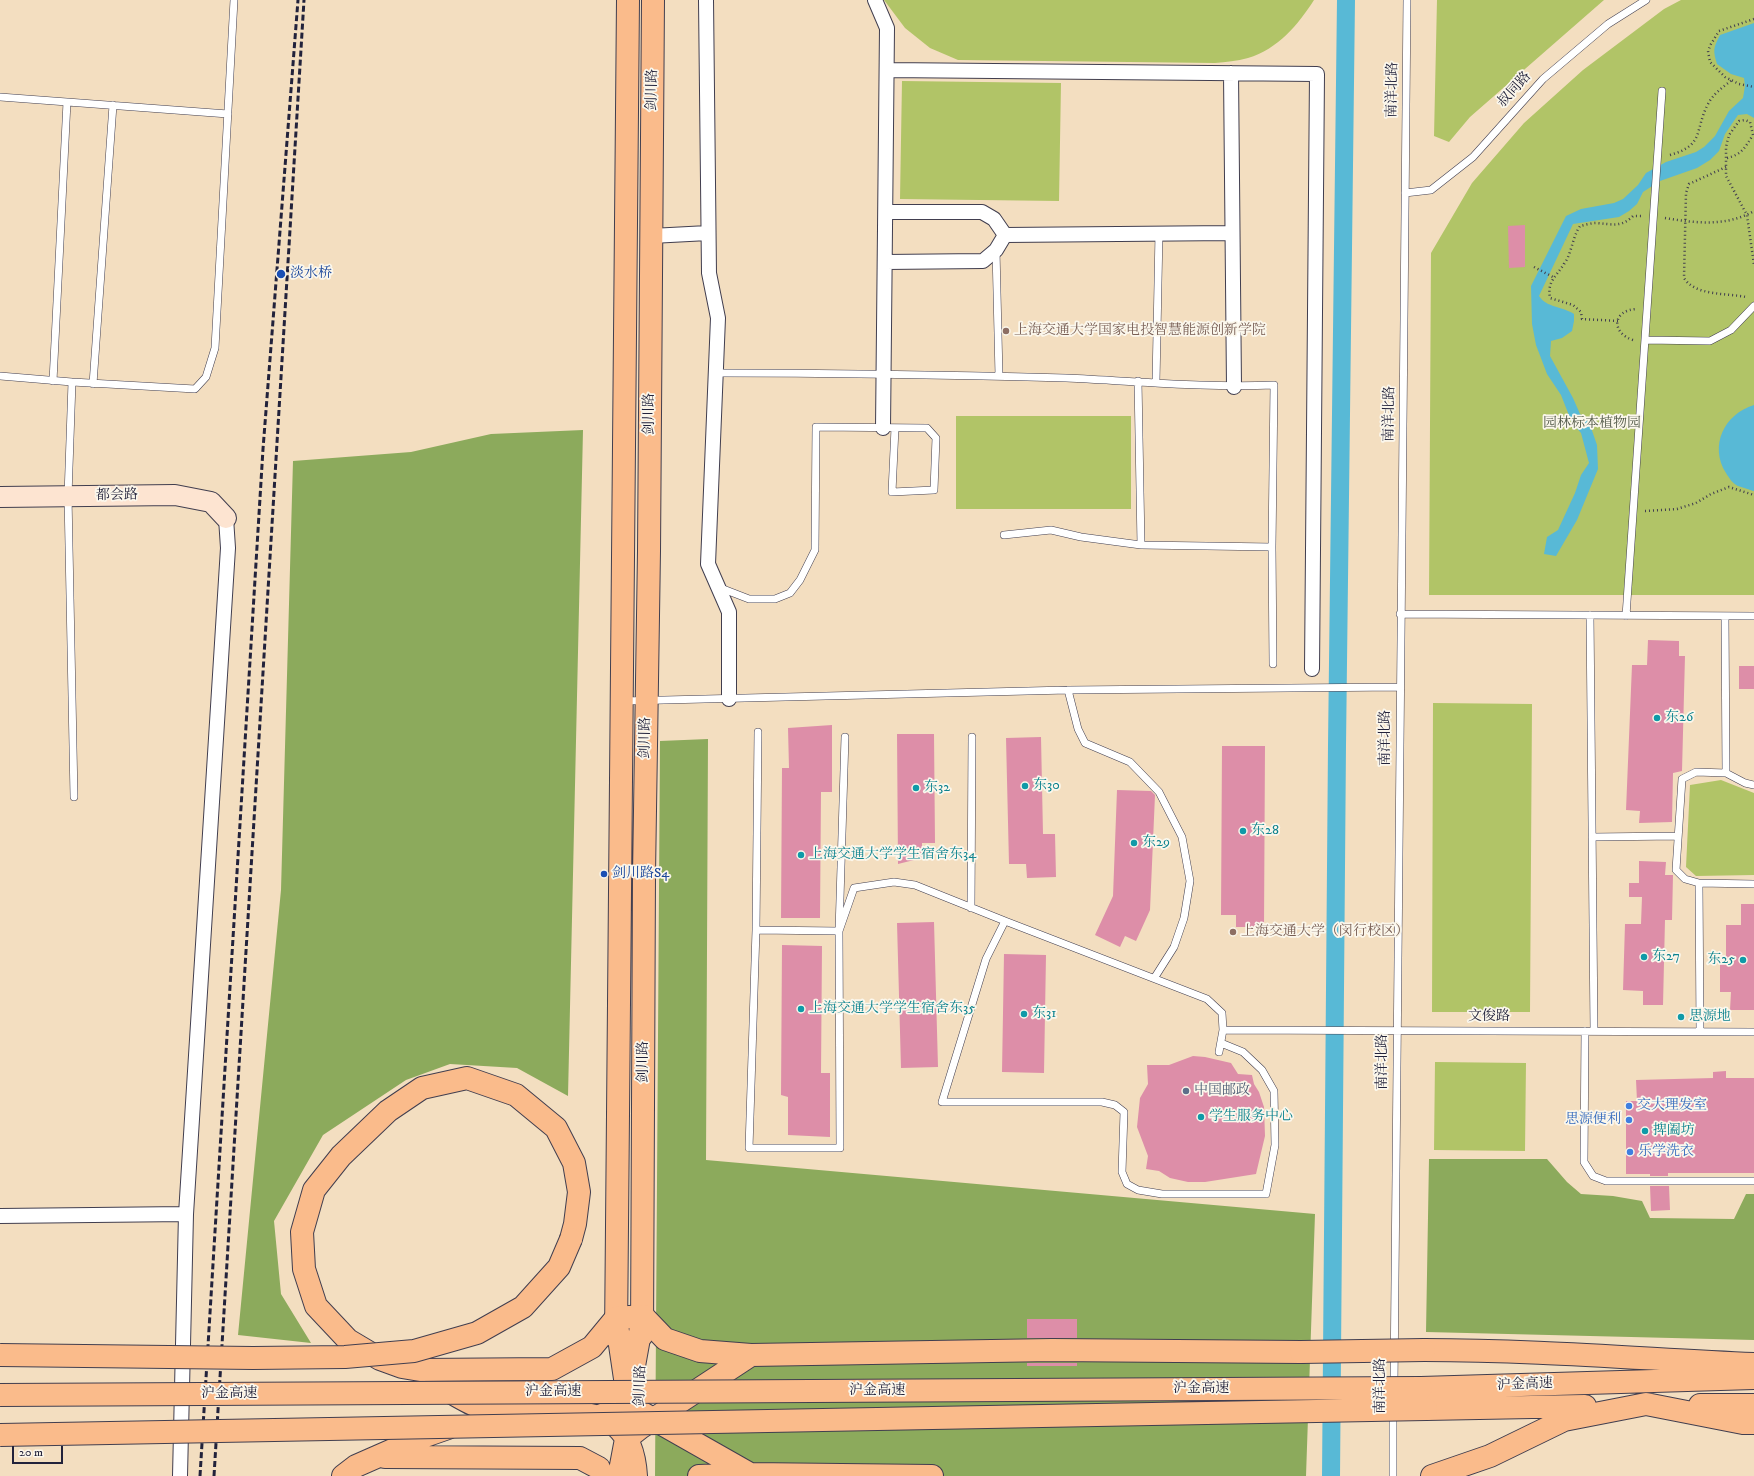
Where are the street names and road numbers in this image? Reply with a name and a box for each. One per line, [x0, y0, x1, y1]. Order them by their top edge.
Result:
street label: 南洋北路 [1384, 62, 1402, 118]
street label: 剑川路 [644, 69, 662, 111]
street label: 叔同路 [1495, 69, 1535, 111]
street label: 南洋北路 [1381, 386, 1399, 442]
street label: 剑川路 [642, 393, 658, 435]
street label: 都会路 [96, 487, 138, 505]
street label: 南洋北路 [1378, 710, 1394, 766]
street label: 剑川路 [637, 717, 655, 759]
street label: 文俊路 [1468, 1009, 1510, 1025]
street label: 南洋北路 [1375, 1034, 1391, 1090]
street label: 剑川路 [636, 1041, 652, 1083]
street label: 南洋北路 [1373, 1358, 1389, 1414]
street label: 剑川路 [632, 1365, 650, 1407]
street label: 沪金高速 [1497, 1376, 1553, 1394]
street label: 沪金高速 [1173, 1381, 1229, 1397]
street label: 沪金高速 [849, 1383, 905, 1399]
street label: 沪金高速 [525, 1384, 581, 1400]
street label: 沪金高速 [201, 1386, 257, 1402]

